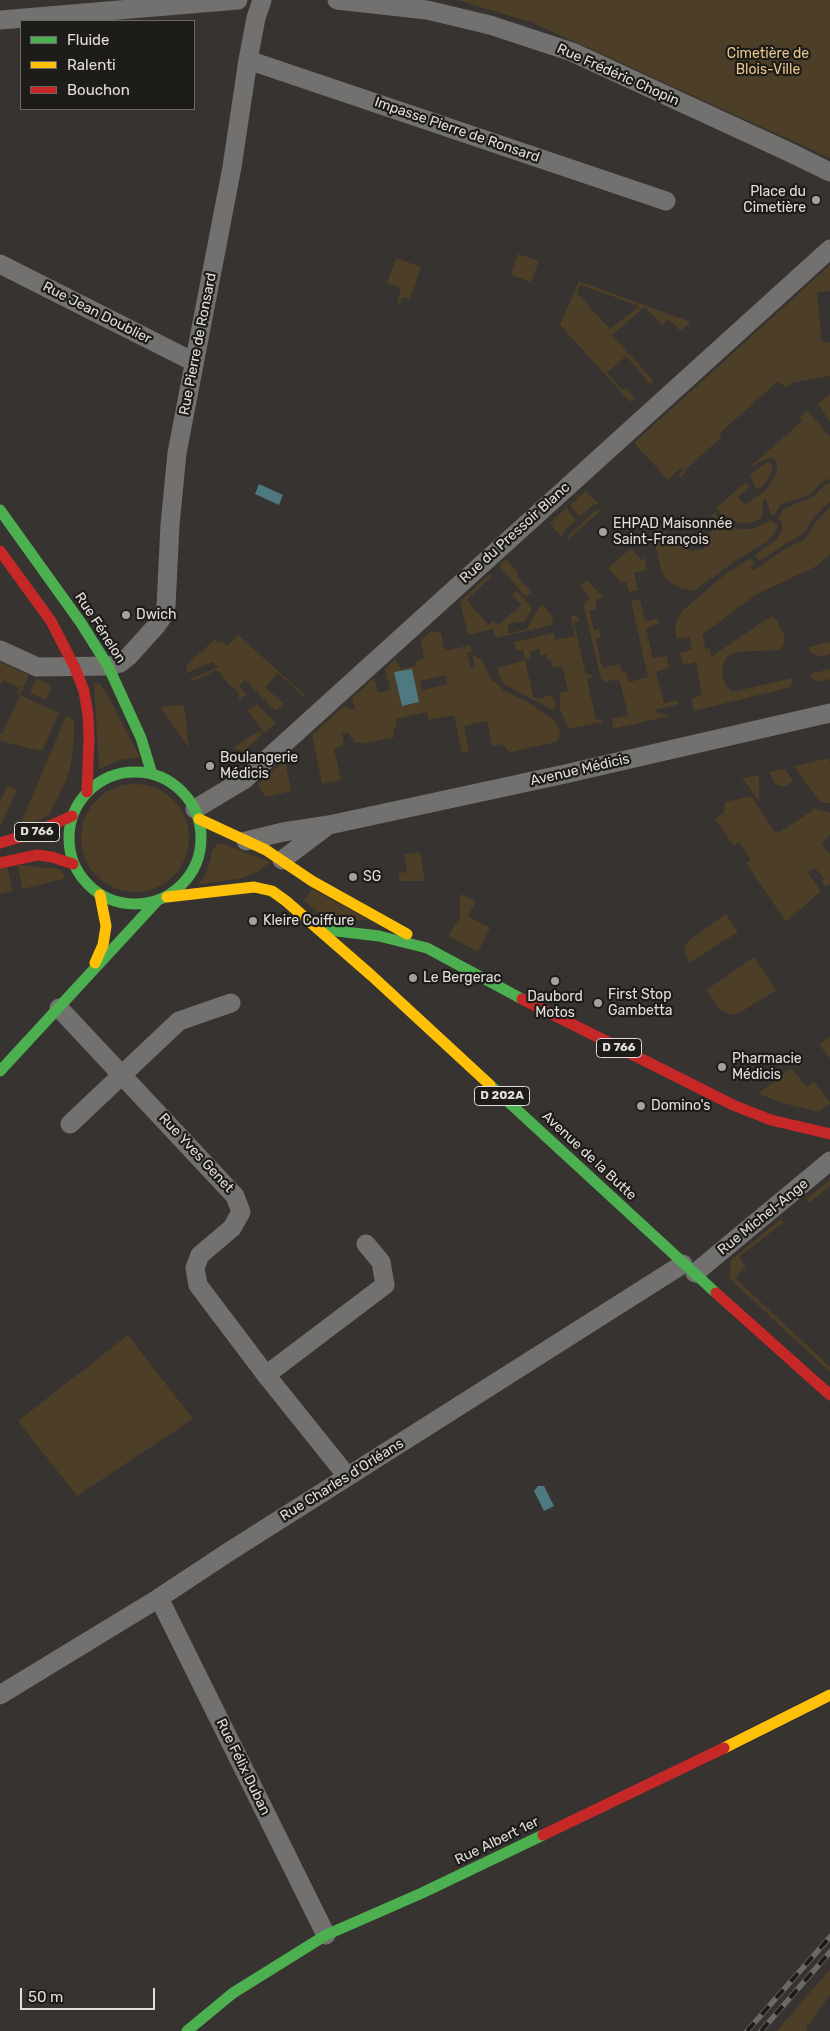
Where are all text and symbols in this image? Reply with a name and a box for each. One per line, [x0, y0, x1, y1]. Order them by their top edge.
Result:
legend [20, 20, 195, 110]
text: Fluide [67, 31, 109, 49]
street label: Rue Frédéric Chopin [554, 40, 682, 110]
park label: Cimetière de Blois-Ville [727, 46, 809, 78]
text: Ralenti [67, 56, 116, 74]
text: Bouchon [67, 81, 130, 99]
street label: Impasse Pierre de Ronsard [372, 94, 542, 166]
place label: Place du Cimetière [743, 184, 806, 216]
marker: Place du Cimetière [810, 194, 822, 206]
street label: Rue Pierre de Ronsard [176, 272, 220, 416]
street label: Rue Jean Doublier [40, 278, 154, 348]
street label: Rue du Pressoir Blanc [457, 479, 573, 587]
place label: EHPAD Maisonnée Saint-François [613, 516, 732, 548]
marker: EHPAD Maisonnée Saint-François [597, 526, 609, 538]
street label: Rue Fénelon [71, 589, 129, 667]
place label: Dwich [136, 607, 177, 623]
marker: Dwich [120, 609, 132, 621]
place label: Boulangerie Médicis [220, 750, 298, 782]
street label: Avenue Médicis [529, 750, 631, 790]
marker: Boulangerie Médicis [204, 760, 216, 772]
road number: D 766 [15, 822, 60, 842]
place label: SG [363, 869, 381, 885]
marker: SG [347, 871, 359, 883]
place label: Kleire Coiffure [263, 913, 354, 929]
marker: Kleire Coiffure [247, 915, 259, 927]
place label: Le Bergerac [423, 970, 501, 986]
marker: Le Bergerac [407, 972, 419, 984]
marker: Daubord Motos [549, 975, 561, 987]
place label: First Stop Gambetta [608, 987, 673, 1020]
place label: Daubord Motos [527, 989, 583, 1022]
marker: First Stop Gambetta [592, 997, 604, 1009]
road number: D 766 [596, 1038, 642, 1058]
place label: Pharmacie Médicis [732, 1051, 802, 1084]
marker: Pharmacie Médicis [716, 1061, 728, 1073]
road number: D 202A [474, 1086, 530, 1106]
place label: Domino's [651, 1098, 711, 1114]
marker: Domino's [635, 1100, 647, 1112]
street label: Avenue de la Butte [538, 1108, 640, 1204]
street label: Rue Yves Genet [155, 1110, 237, 1196]
street label: Rue Michel-Ange [714, 1175, 812, 1259]
street label: Rue Charles d'Orléans [277, 1435, 407, 1525]
street label: Rue Félix Duban [212, 1716, 274, 1818]
street label: Rue Albert 1er [452, 1813, 542, 1869]
scale bar [22, 1978, 158, 2010]
text: 50 m [28, 1988, 63, 2006]

